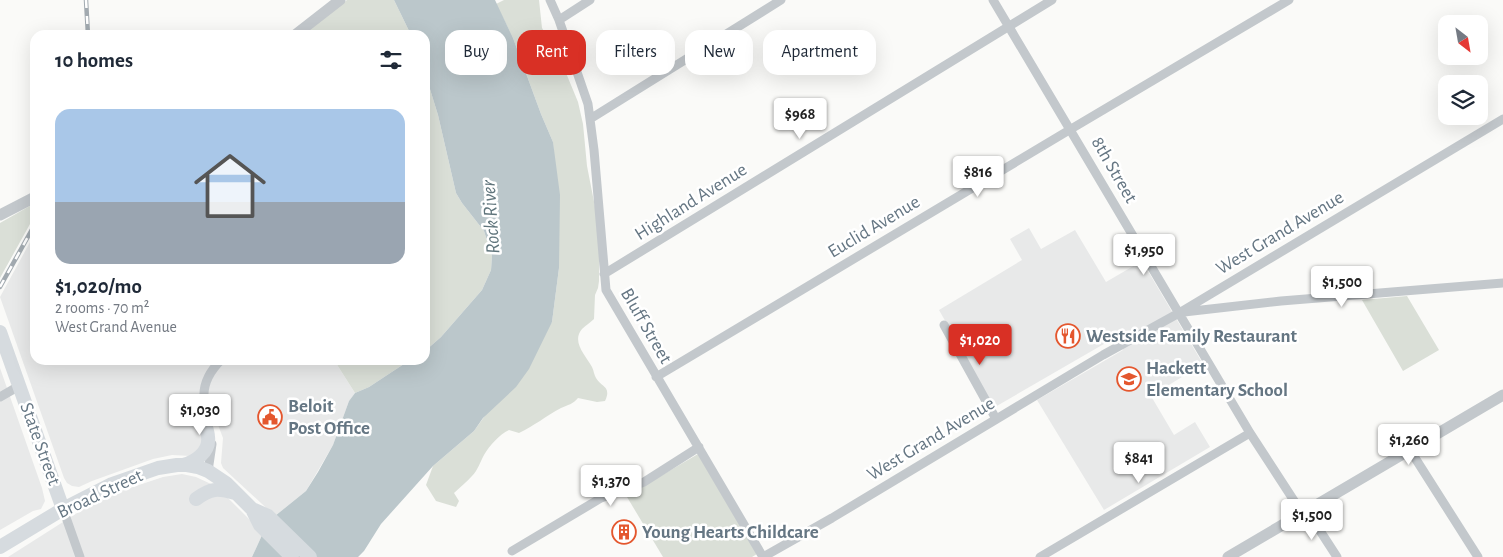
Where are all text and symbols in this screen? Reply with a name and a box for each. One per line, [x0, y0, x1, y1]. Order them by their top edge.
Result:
north arrow [1438, 15, 1488, 65]
map controls [1438, 15, 1488, 125]
chip: Buy [445, 30, 507, 75]
chip: Rent [517, 30, 586, 75]
chip: Filters [596, 30, 675, 75]
chip: New [685, 30, 753, 75]
chip: Apartment [763, 30, 876, 75]
icon: filters [377, 46, 405, 74]
text: 10 homes [55, 50, 133, 71]
button: layers [1438, 75, 1488, 125]
pin: $968 [770, 98, 830, 140]
text: $968 [785, 106, 815, 122]
street label: 8th Street [1088, 134, 1140, 206]
icon: home [185, 141, 275, 231]
pin: $816 [948, 156, 1008, 198]
street label: Highland Avenue [632, 160, 750, 244]
text: $816 [964, 164, 992, 180]
water label: Rock River [478, 179, 504, 255]
street label: West Grand Avenue [1213, 188, 1347, 278]
street label: Euclid Avenue [825, 192, 923, 262]
pin: $1,950 [1103, 234, 1185, 276]
text: $1,950 [1124, 242, 1164, 258]
pin: $1,500 [1301, 266, 1383, 308]
text: $1,500 [1322, 274, 1362, 290]
text: $1,020/mo [55, 276, 142, 297]
street label: Bluff Street [617, 285, 675, 367]
text: 2 rooms · 70 m² [55, 300, 149, 316]
text: West Grand Avenue [55, 319, 177, 335]
restaurant icon: Westside Family Restaurant [1055, 323, 1081, 349]
pin: $1,020 [939, 324, 1021, 366]
place label: Westside Family Restaurant [1086, 327, 1298, 346]
text: $1,020 [960, 332, 1000, 348]
place label: Hackett Elementary School [1146, 359, 1288, 400]
school or university icon: Hackett Elementary School [1116, 366, 1142, 392]
pin: $1,030 [159, 394, 241, 436]
street label: West Grand Avenue [864, 394, 998, 484]
place label: Beloit Post Office [288, 397, 370, 438]
street label: State Street [16, 400, 64, 488]
text: $1,030 [180, 402, 220, 418]
public building icon: Beloit Post Office [257, 404, 283, 430]
pin: $1,260 [1368, 424, 1450, 466]
text: $1,260 [1389, 432, 1429, 448]
pin: $841 [1109, 442, 1169, 484]
text: $841 [1125, 450, 1153, 466]
pin: $1,370 [570, 464, 652, 507]
street label: Broad Street [54, 466, 146, 522]
text: $1,370 [592, 473, 630, 489]
pin: $1,500 [1271, 498, 1353, 541]
text: $1,500 [1292, 507, 1332, 523]
building icon: Young Hearts Childcare [611, 519, 637, 545]
place label: Young Hearts Childcare [642, 523, 819, 542]

